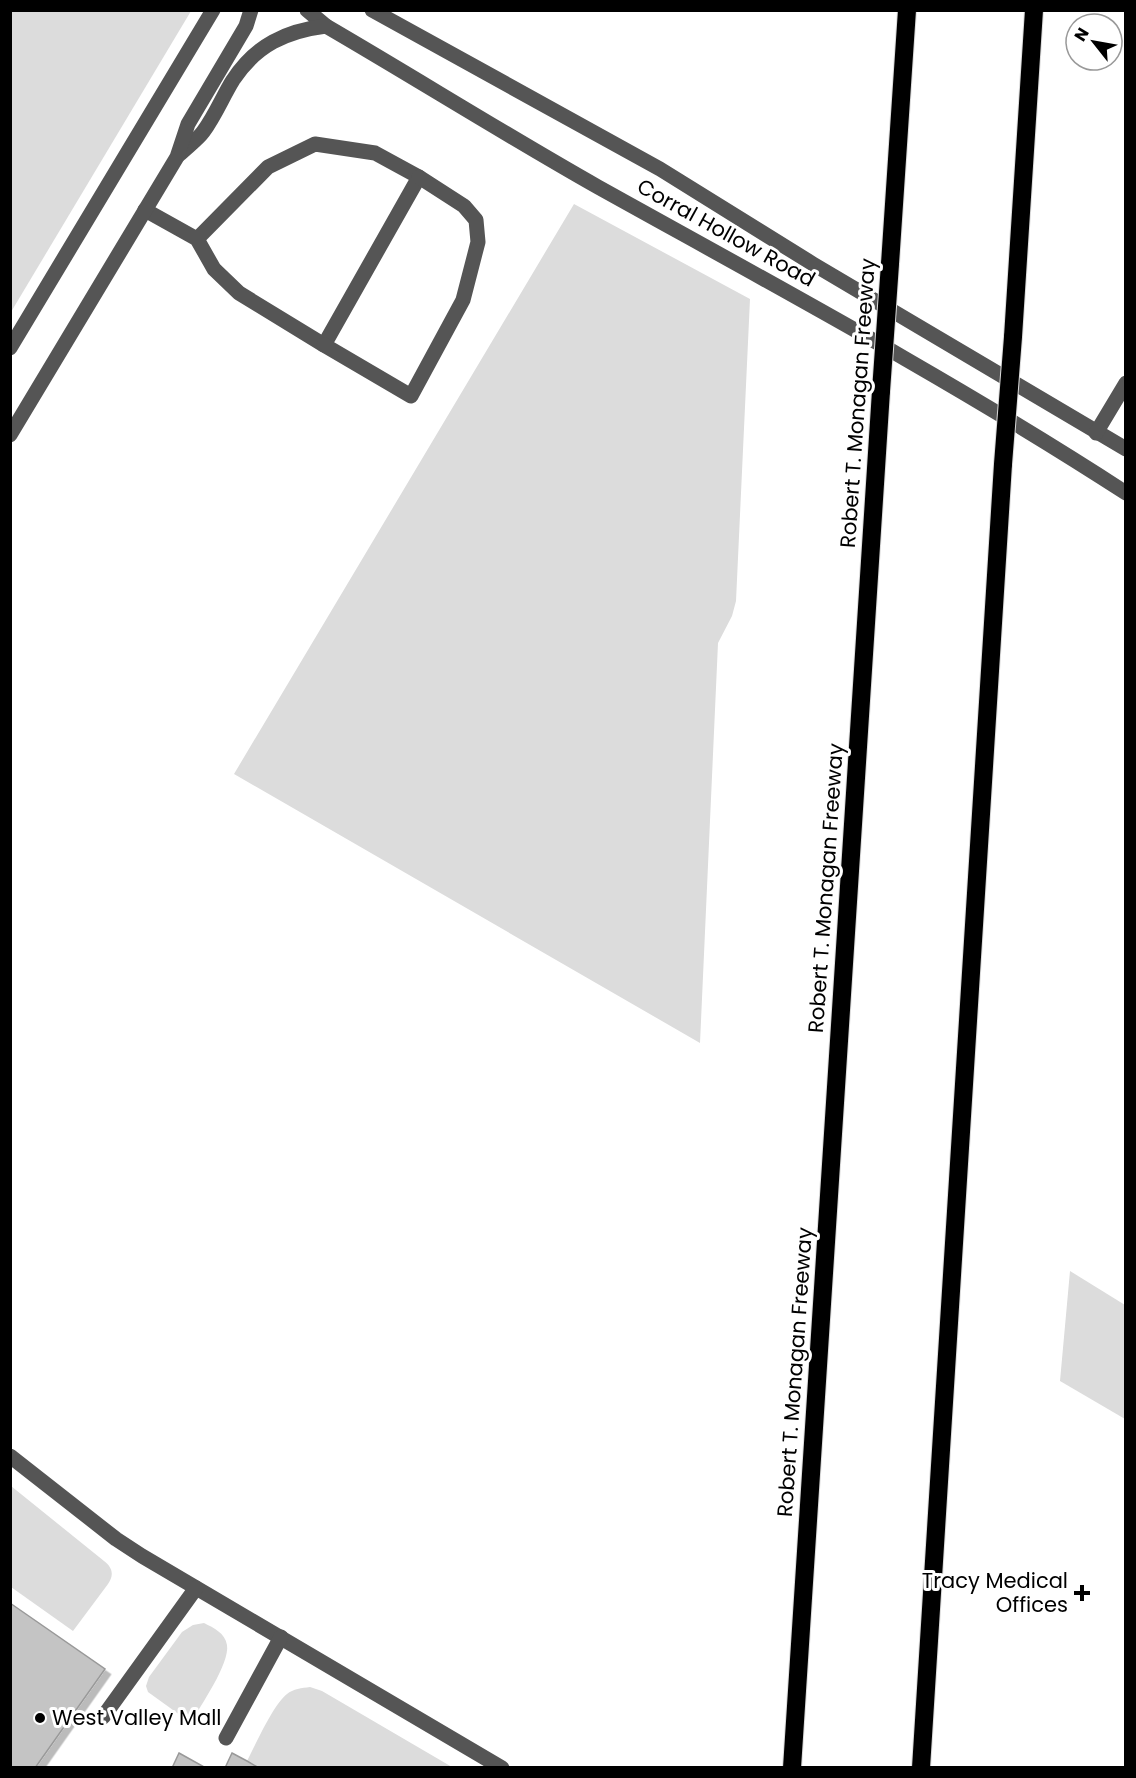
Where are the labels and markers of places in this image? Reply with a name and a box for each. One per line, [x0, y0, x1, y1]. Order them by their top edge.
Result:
place label: Tracy Medical Offices [922, 1566, 1068, 1619]
marker: Tracy Medical Offices [1073, 1584, 1091, 1602]
place label: West Valley Mall [52, 1703, 222, 1732]
marker: West Valley Mall [33, 1711, 47, 1725]

